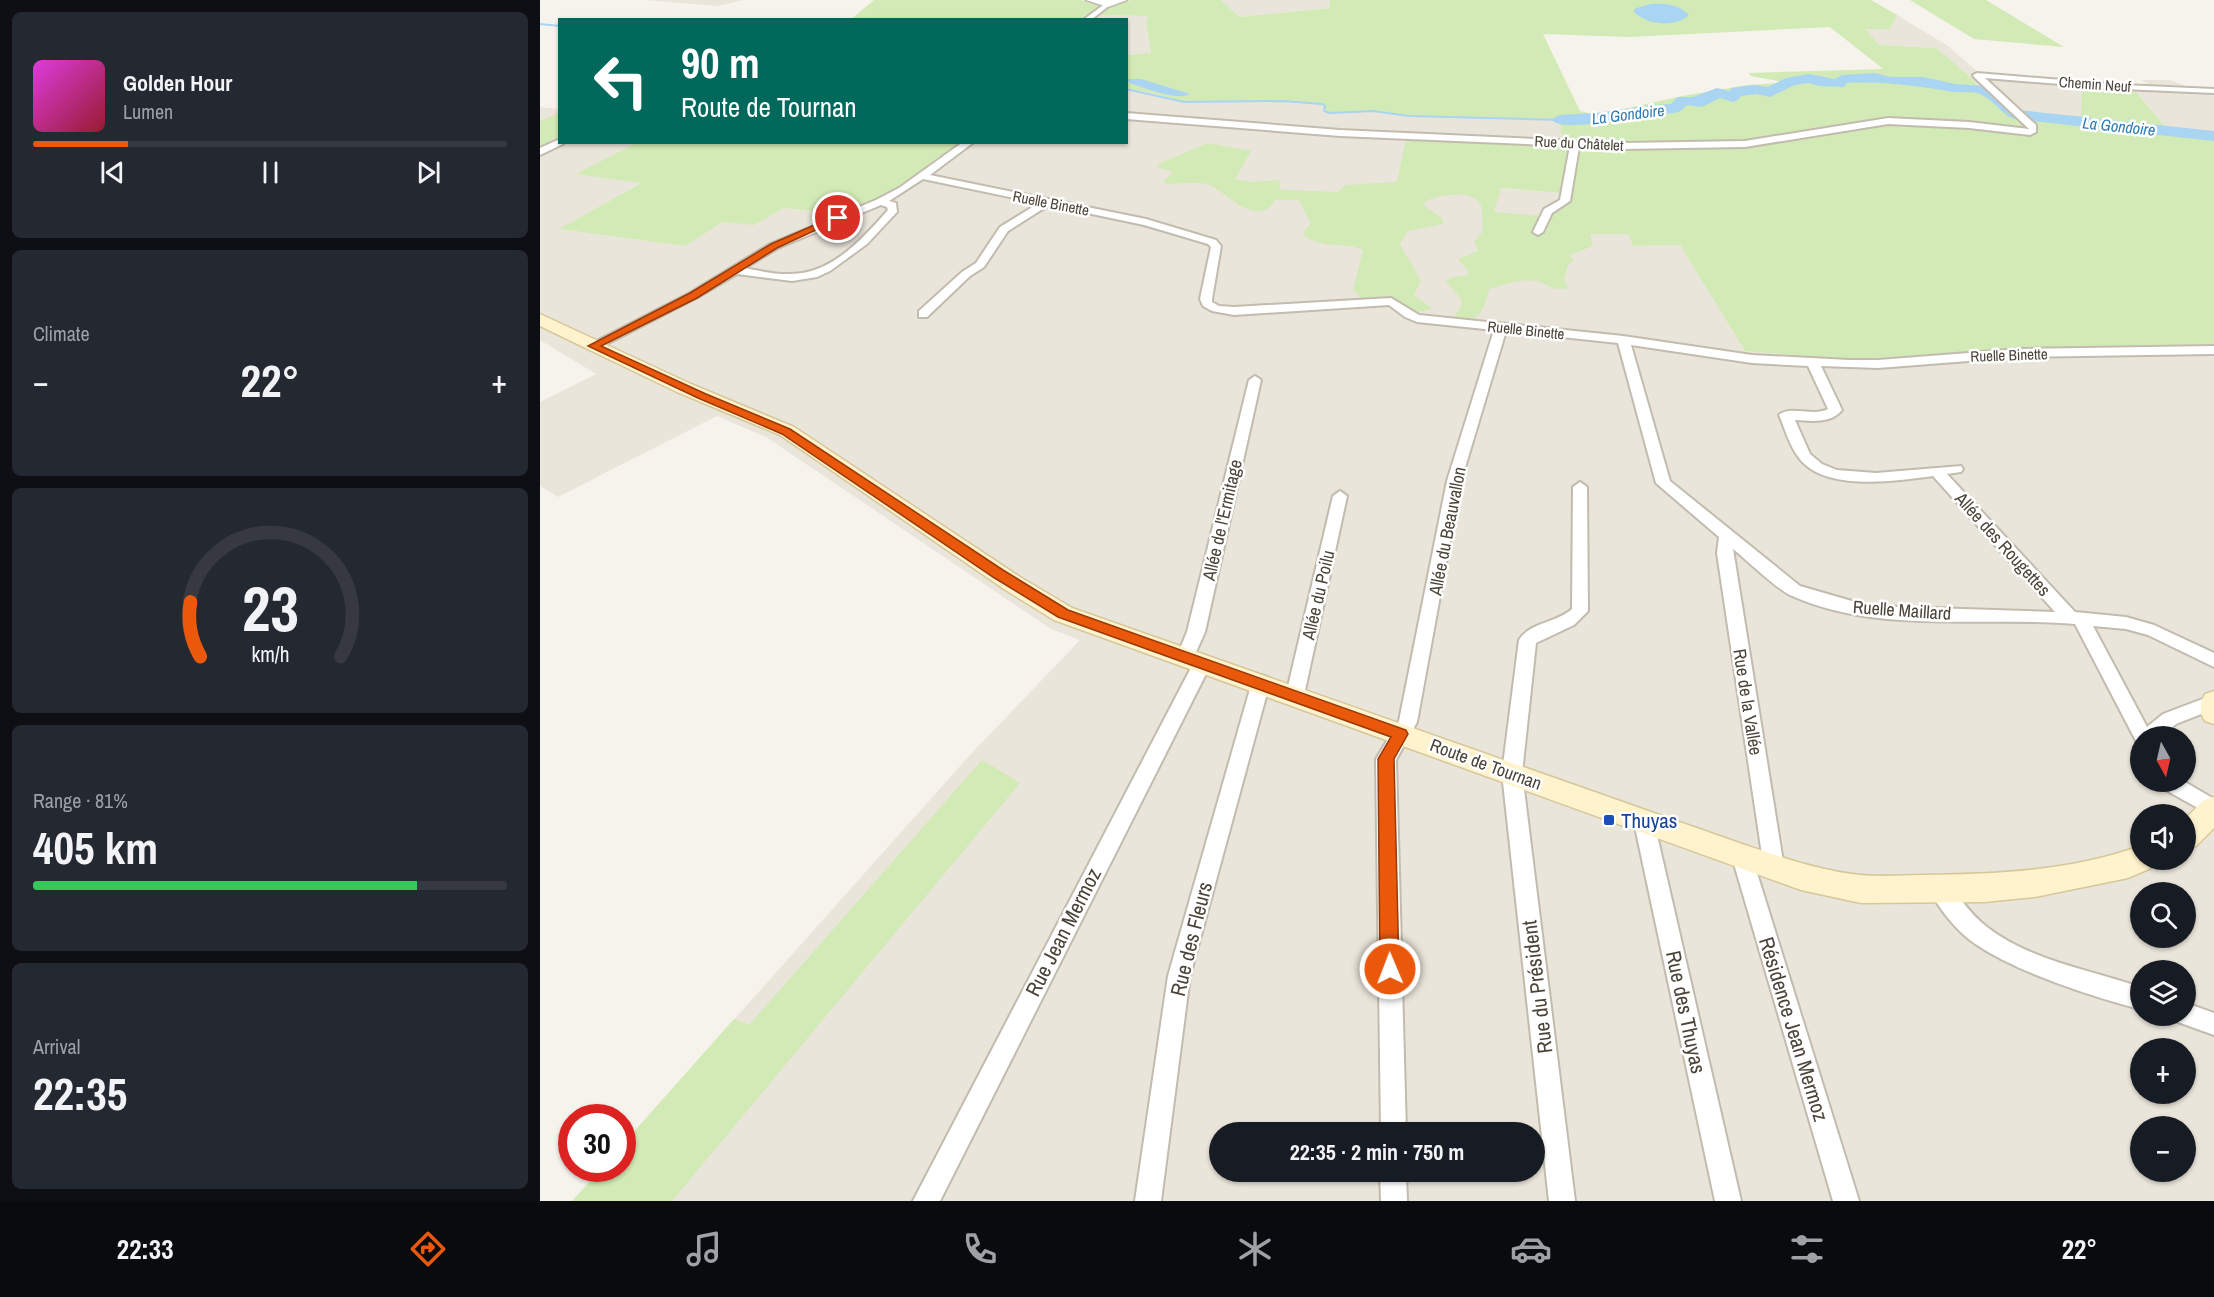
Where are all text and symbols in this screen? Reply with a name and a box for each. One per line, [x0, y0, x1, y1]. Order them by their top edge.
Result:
text: 90 m [681, 35, 760, 91]
icon: left [582, 42, 660, 120]
text: Golden Hour [123, 68, 232, 98]
street label: Chemin Neuf [2058, 71, 2132, 97]
text: Route de Tournan [681, 89, 857, 125]
text: Lumen [123, 98, 173, 125]
water label: La Gondoire [1590, 99, 1666, 129]
water label: La Gondoire [2082, 111, 2156, 141]
street label: Rue du Châtelet [1534, 130, 1625, 156]
icon: previous [96, 156, 129, 189]
icon: pause [254, 156, 287, 189]
icon: next [412, 156, 445, 189]
street label: Ruelle Binette [1011, 185, 1091, 221]
pin [812, 192, 863, 243]
icon: arrive [821, 201, 854, 234]
street label: Ruelle Binette [1486, 316, 1566, 344]
text: Climate [33, 320, 90, 347]
street label: Ruelle Binette [1970, 343, 2048, 367]
text: 22° [240, 350, 300, 411]
text: − [33, 359, 49, 403]
text: + [491, 359, 507, 403]
street label: Allée de l'Ermitage [1196, 457, 1248, 584]
street label: Allée du Beauvallon [1422, 465, 1472, 598]
street label: Allée des Rougettes [1949, 486, 2056, 601]
street label: Allée du Poilu [1295, 548, 1340, 643]
text: 23 [242, 567, 298, 651]
street label: Ruelle Maillard [1852, 594, 1952, 626]
text: km/h [251, 641, 289, 670]
street label: Rue de la Vallée [1727, 647, 1769, 757]
north arrow [2130, 726, 2196, 792]
map controls [2130, 726, 2196, 1182]
street label: Route de Tournan [1427, 732, 1545, 796]
text: Range · 81% [33, 787, 128, 814]
button: sound [2130, 804, 2196, 870]
place label: Thuyas [1621, 806, 1677, 835]
marker: Thuyas [1602, 813, 1616, 827]
text: 405 km [33, 817, 158, 878]
street label: Rue Jean Mermoz [1018, 862, 1108, 1001]
street label: Rue des Fleurs [1163, 879, 1219, 999]
button: search [2130, 882, 2196, 948]
street label: Rue du Président [1514, 919, 1560, 1055]
street label: Résidence Jean Mermoz [1752, 933, 1836, 1125]
position arrow [1358, 937, 1422, 1001]
street label: Rue des Thuyas [1659, 948, 1713, 1076]
button: layers [2130, 960, 2196, 1026]
text: Arrival [33, 1033, 80, 1060]
button: + [2130, 1038, 2196, 1104]
text: 22:35 [33, 1063, 127, 1124]
speed limit sign: 30 [558, 1104, 636, 1182]
button: − [2130, 1116, 2196, 1182]
text: 22:35 · 2 min · 750 m [1290, 1137, 1464, 1167]
icon: directions [407, 1228, 449, 1270]
icon: music [683, 1228, 725, 1270]
icon: phone [959, 1228, 1001, 1270]
icon: climate [1234, 1228, 1276, 1270]
icon: car [1510, 1228, 1552, 1270]
icon: filters [1786, 1228, 1828, 1270]
text: 22:33 [117, 1231, 173, 1267]
text: 22° [2062, 1231, 2097, 1267]

